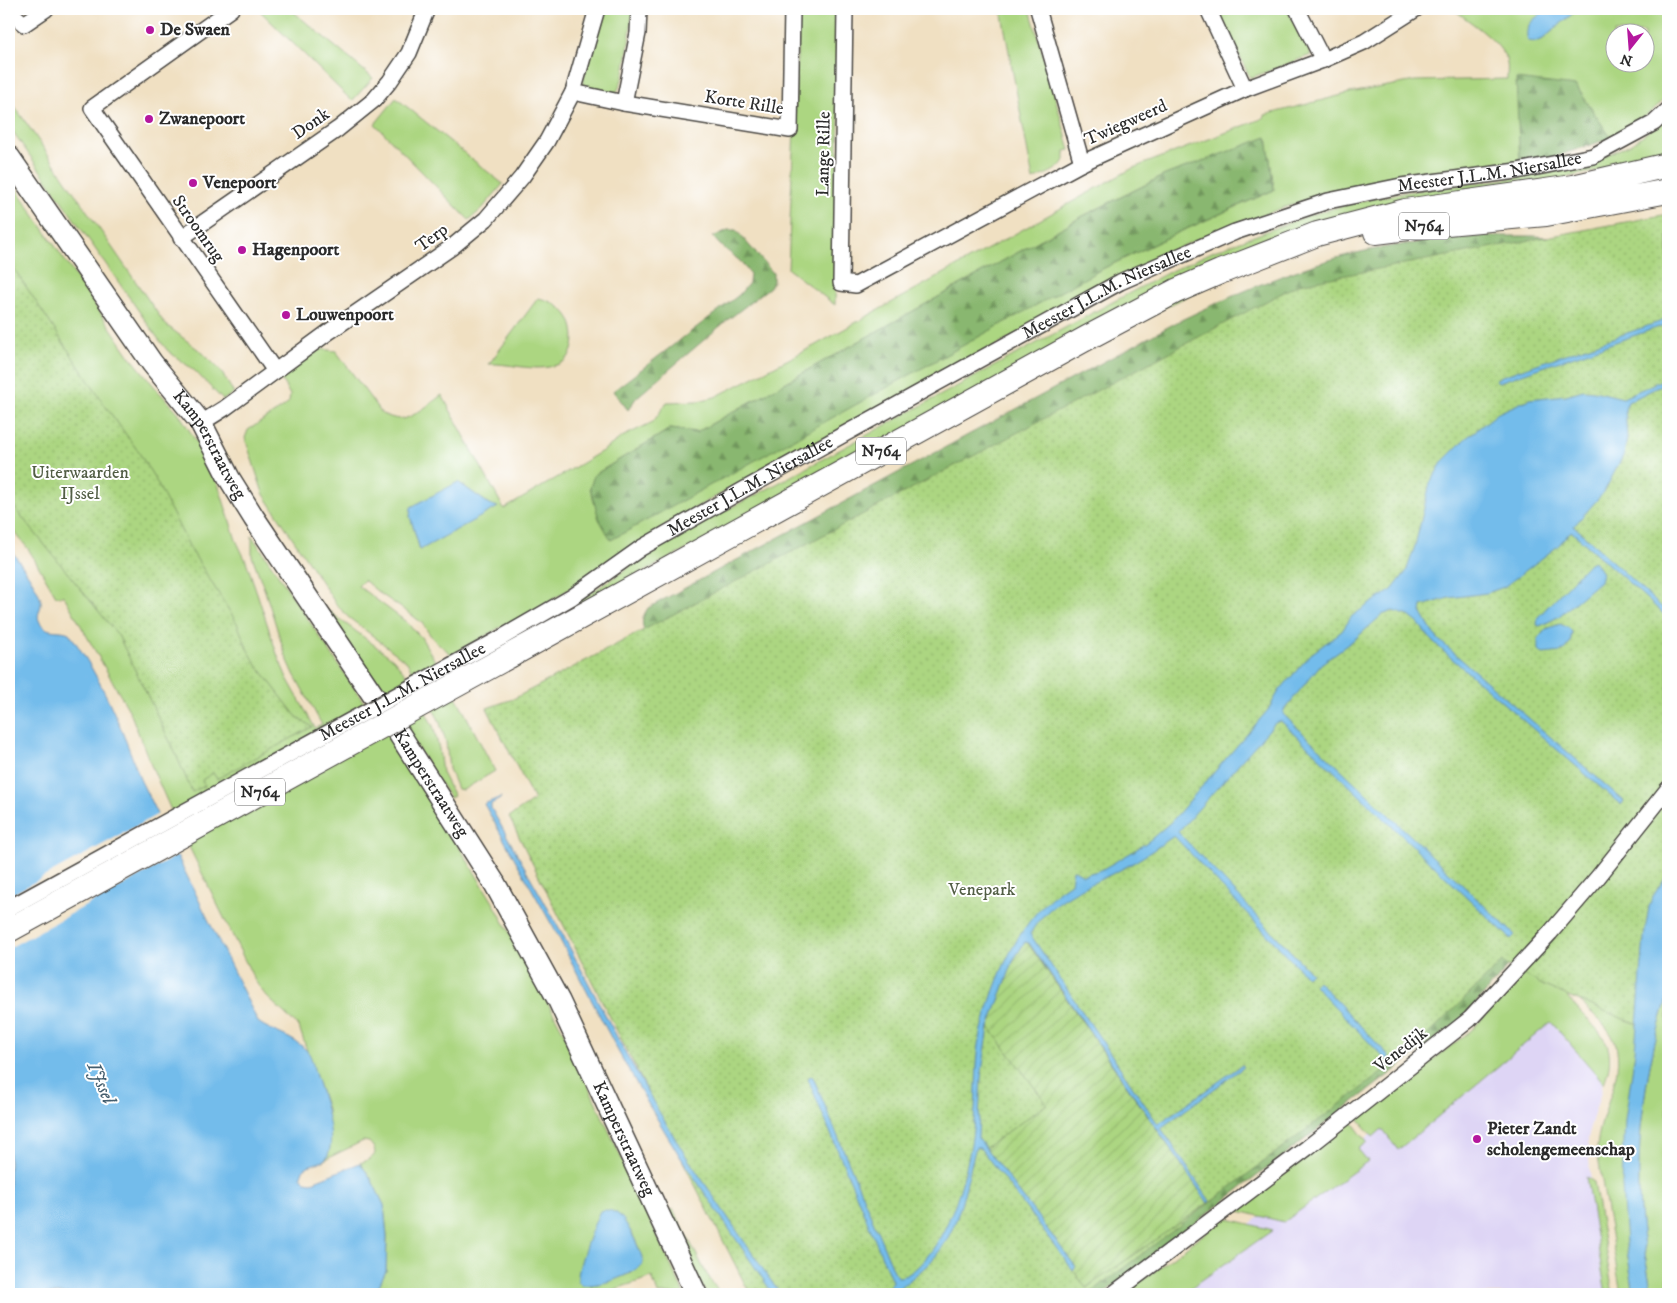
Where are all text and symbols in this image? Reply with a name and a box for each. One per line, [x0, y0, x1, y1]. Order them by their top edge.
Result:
place label: De Swaen [160, 19, 231, 41]
north arrow [1604, 22, 1654, 72]
marker: De Swaen [144, 24, 156, 36]
text: N [1618, 49, 1635, 70]
street label: Korte Rille [703, 86, 785, 120]
street label: Twiegweerd [1081, 95, 1171, 151]
street label: Donk [288, 103, 334, 145]
place label: Zwanepoort [159, 108, 245, 130]
street label: Lange Rille [812, 111, 836, 197]
marker: Zwanepoort [143, 113, 155, 125]
street label: Meester J.L.M. Niersallee [1396, 147, 1584, 197]
place label: Venepoort [202, 172, 277, 194]
marker: Venepoort [187, 177, 199, 189]
street label: Stroomrug [167, 191, 229, 267]
road number: N764 [1399, 212, 1449, 240]
street label: Terp [411, 219, 453, 257]
place label: Hagenpoort [252, 239, 340, 261]
street label: Meester J.L.M. Niersallee [1019, 241, 1195, 345]
marker: Hagenpoort [236, 244, 248, 256]
place label: Louwenpoort [296, 304, 394, 326]
marker: Louwenpoort [280, 309, 292, 321]
street label: Kamperstraatweg [168, 386, 251, 504]
street label: Meester J.L.M. Niersallee [664, 431, 837, 542]
road number: N764 [856, 438, 906, 464]
park label: Uiterwaarden IJssel [31, 462, 129, 505]
street label: Meester J.L.M. Niersallee [316, 638, 490, 746]
street label: Kamperstraatweg [388, 725, 474, 842]
road number: N764 [235, 779, 285, 806]
park label: Venepark [948, 879, 1016, 901]
street label: Venedijk [1369, 1022, 1432, 1078]
water label: IJssel [81, 1058, 121, 1109]
street label: Kamperstraatweg [587, 1078, 660, 1200]
place label: Pieter Zandt scholengemeenschap [1487, 1118, 1635, 1161]
marker: Pieter Zandt scholengemeenschap [1471, 1133, 1483, 1145]

